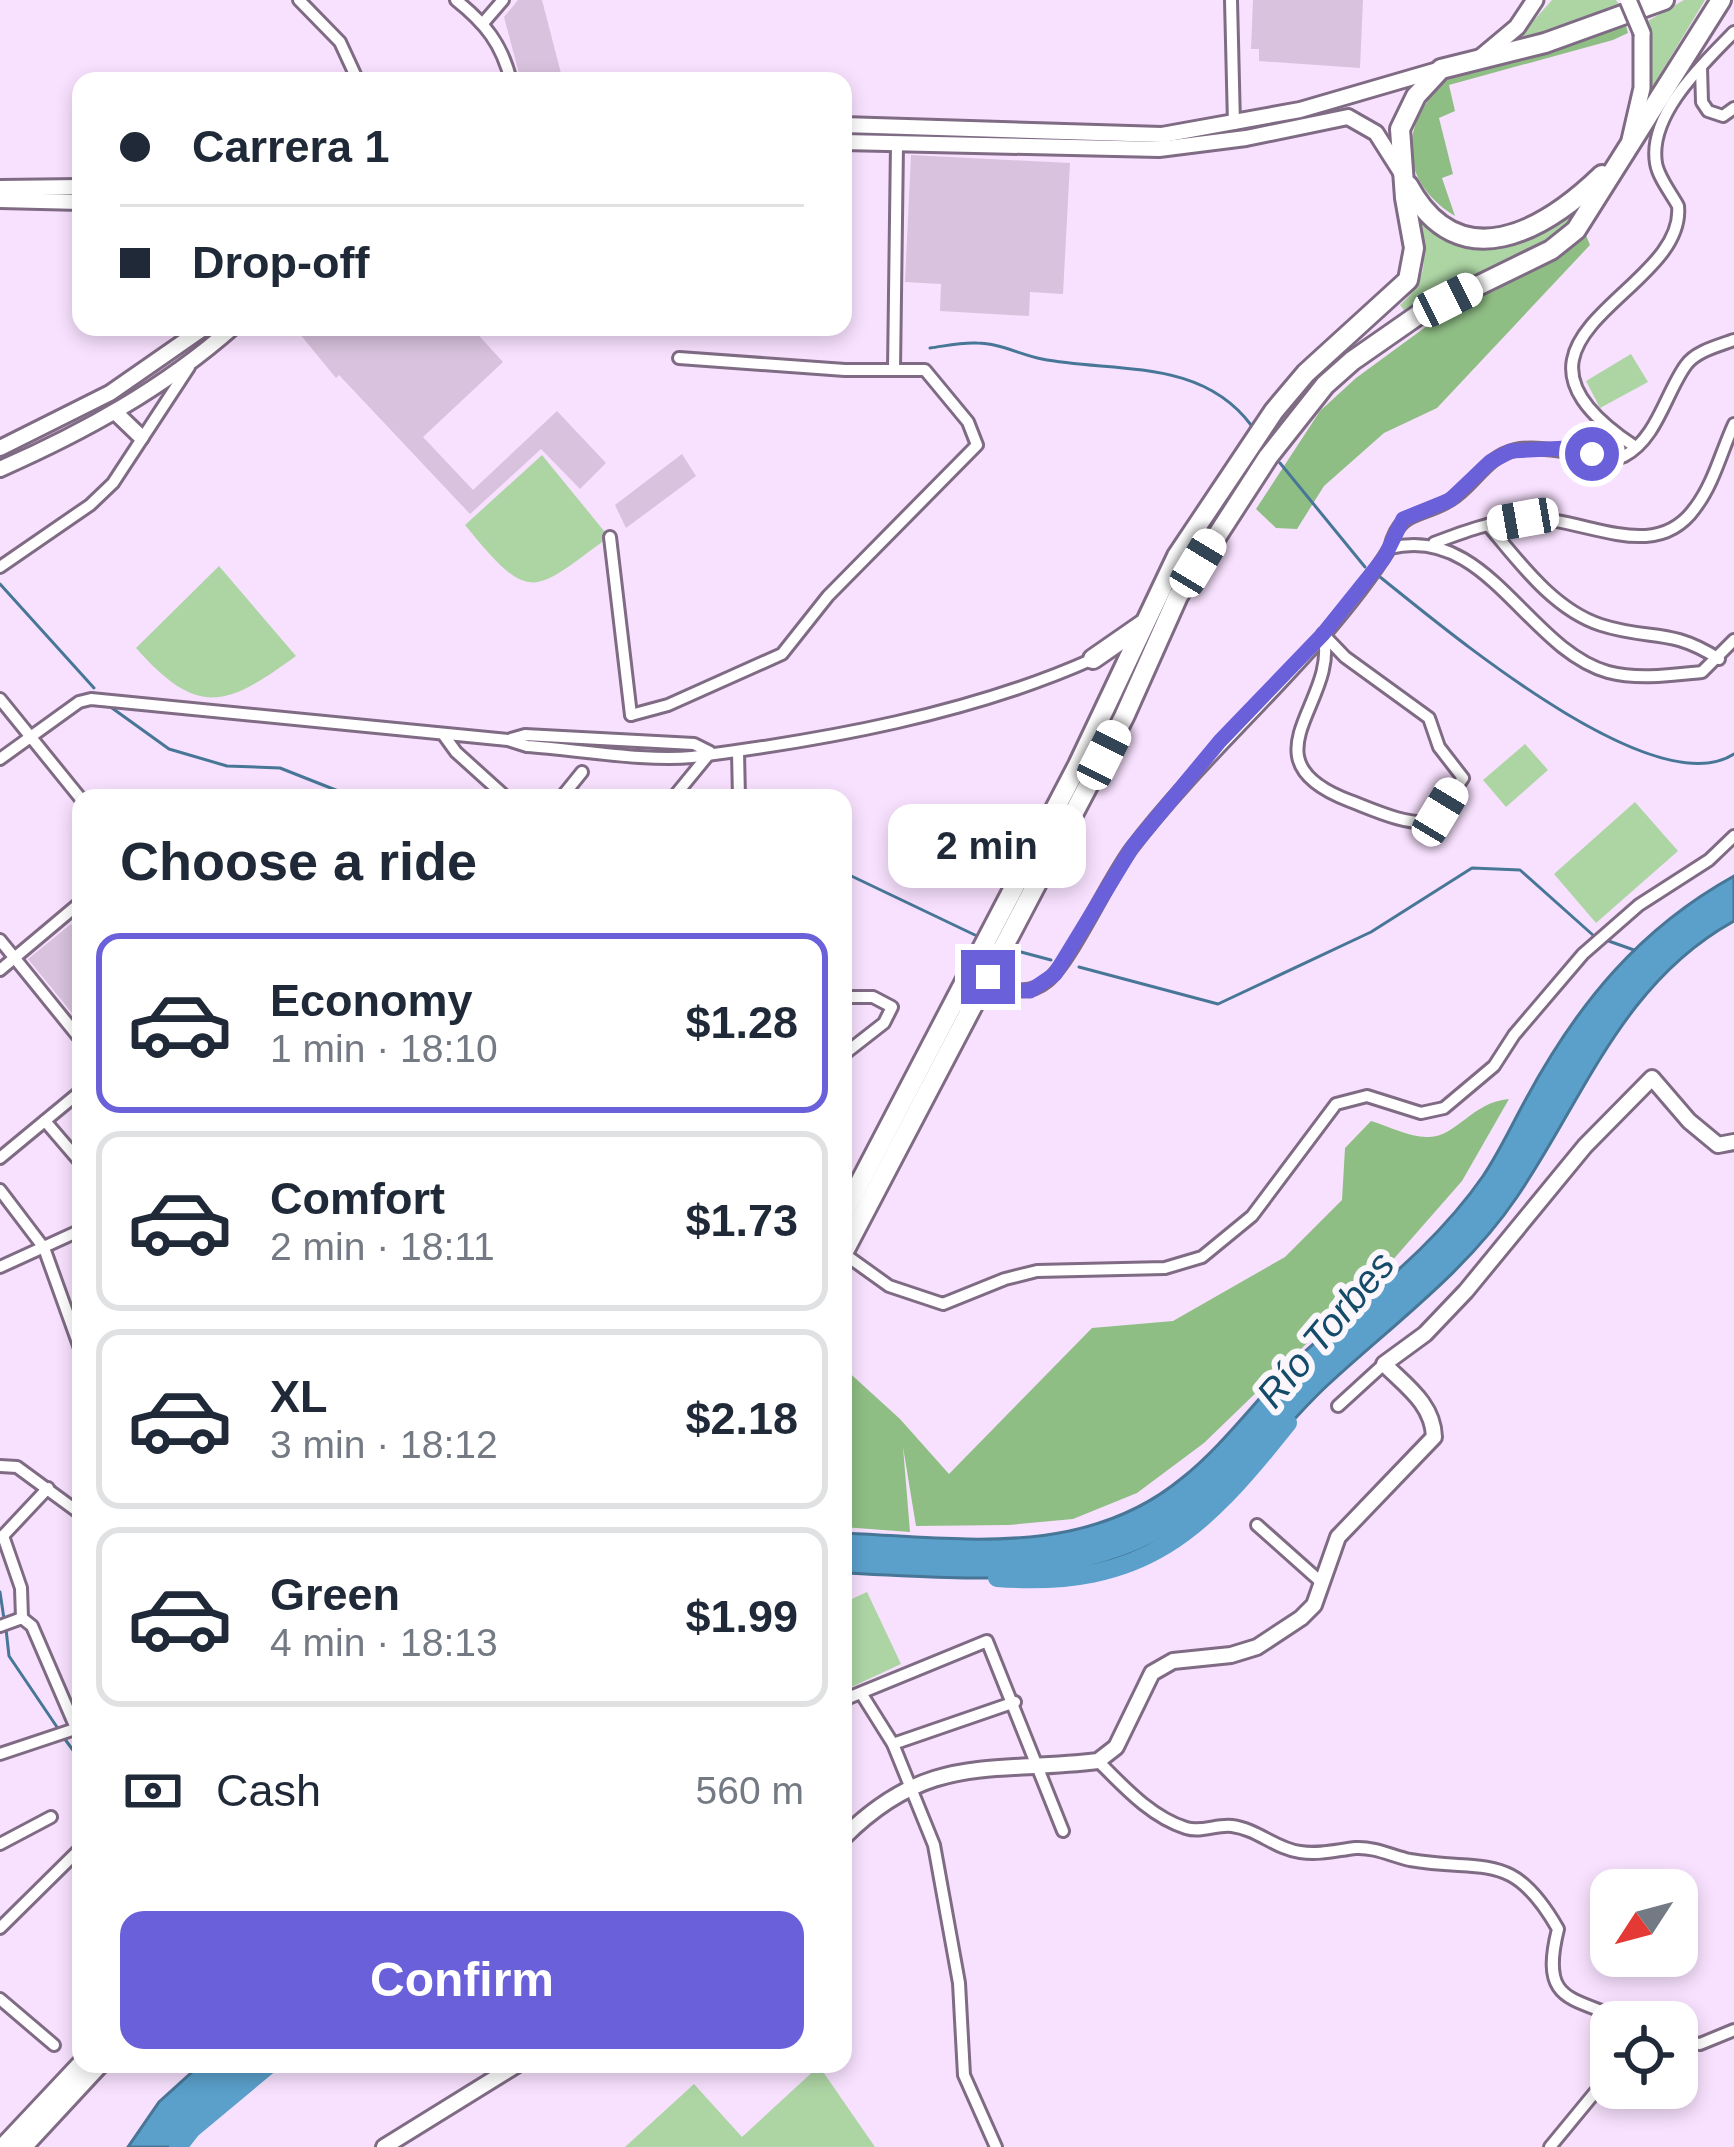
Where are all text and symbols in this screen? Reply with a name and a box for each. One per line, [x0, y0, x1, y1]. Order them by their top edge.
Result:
text: Carrera 1 [192, 121, 390, 172]
text: Drop-off [192, 237, 369, 288]
car [1408, 268, 1488, 332]
route start [1565, 427, 1619, 481]
car [1484, 495, 1562, 543]
car [1164, 523, 1232, 603]
car [1072, 715, 1136, 795]
car [1406, 772, 1474, 852]
callout: 2 min [889, 803, 1087, 887]
text: 2 min [936, 824, 1038, 867]
text: Choose a ride [120, 831, 477, 891]
route end [961, 950, 1015, 1004]
icon: car [126, 969, 234, 1077]
text: Economy [270, 975, 473, 1026]
text: $1.28 [685, 997, 798, 1048]
text: 1 min · 18:10 [270, 1027, 498, 1070]
icon: car [126, 1167, 234, 1275]
text: Comfort [270, 1173, 445, 1224]
text: $1.73 [685, 1195, 798, 1246]
text: 2 min · 18:11 [270, 1225, 495, 1268]
water label: Río Torbes [1248, 1243, 1403, 1416]
icon: car [126, 1365, 234, 1473]
text: XL [270, 1371, 328, 1422]
text: $2.18 [685, 1393, 798, 1444]
text: 3 min · 18:12 [270, 1423, 498, 1466]
icon: car [126, 1563, 234, 1671]
text: Green [270, 1569, 400, 1620]
text: $1.99 [685, 1591, 798, 1642]
text: 4 min · 18:13 [270, 1621, 498, 1664]
icon: cash [120, 1758, 186, 1824]
text: Cash [216, 1765, 321, 1816]
text: 560 m [696, 1769, 804, 1812]
north arrow [1590, 1869, 1698, 1977]
map controls [1590, 1869, 1698, 2109]
button: Confirm [120, 1911, 804, 2049]
button: locate [1590, 2001, 1698, 2109]

